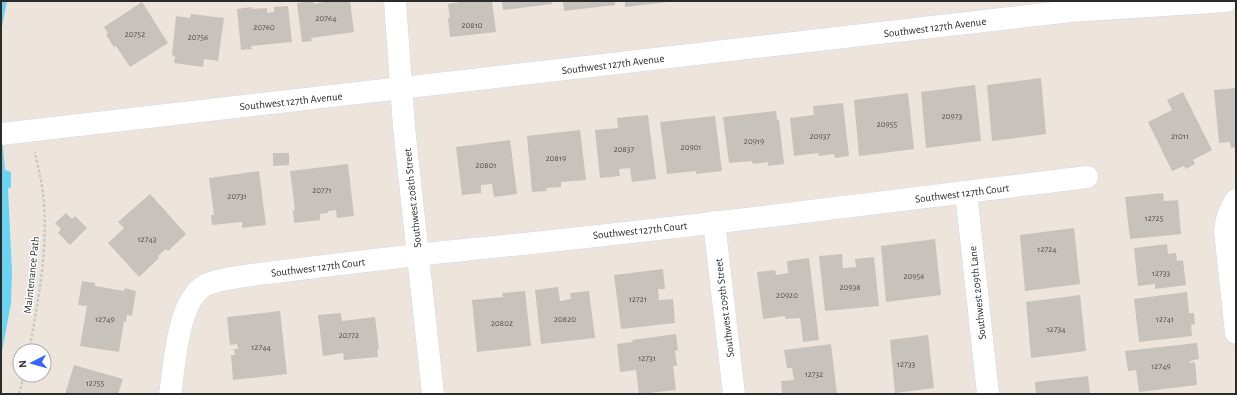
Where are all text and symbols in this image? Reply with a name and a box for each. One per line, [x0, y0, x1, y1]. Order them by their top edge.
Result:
house number: 20764 [315, 14, 337, 23]
street label: Southwest 127th Avenue [883, 16, 987, 39]
house number: 20810 [462, 21, 483, 30]
house number: 20760 [253, 23, 275, 32]
house number: 20752 [125, 30, 145, 39]
house number: 20756 [188, 33, 208, 42]
street label: Southwest 127th Avenue [561, 53, 665, 76]
street label: Southwest 127th Avenue [239, 91, 343, 112]
house number: 20973 [942, 112, 963, 121]
house number: 20955 [877, 120, 898, 129]
house number: 20937 [810, 132, 831, 141]
house number: 21011 [1171, 132, 1189, 141]
house number: 20919 [744, 137, 764, 146]
house number: 20901 [681, 143, 701, 152]
house number: 20837 [614, 145, 635, 154]
street label: Southwest 208th Street [402, 147, 423, 248]
house number: 20819 [546, 154, 566, 163]
house number: 20801 [476, 161, 496, 170]
street label: Southwest 127th Court [914, 182, 1010, 205]
house number: 20771 [312, 186, 332, 195]
house number: 20731 [227, 192, 247, 201]
house number: 12725 [1145, 214, 1164, 223]
street label: Southwest 127th Court [592, 220, 688, 241]
house number: 12743 [138, 235, 157, 244]
street label: Maintenance Path [22, 236, 41, 314]
house number: 12724 [1037, 245, 1057, 254]
street label: Southwest 209th Lane [967, 246, 988, 340]
street label: Southwest 127th Court [270, 256, 366, 279]
street label: Southwest 209th Street [713, 257, 736, 358]
house number: 12733 [1152, 269, 1170, 278]
house number: 20956 [903, 272, 925, 281]
house number: 20938 [839, 283, 861, 292]
house number: 20920 [776, 291, 798, 300]
house number: 12721 [629, 295, 647, 304]
house number: 12749 [95, 315, 115, 324]
house number: 20820 [554, 315, 576, 324]
house number: 12741 [1156, 315, 1174, 324]
house number: 20802 [491, 319, 513, 328]
house number: 12734 [1047, 325, 1066, 334]
house number: 20772 [339, 331, 359, 340]
north arrow [12, 343, 52, 383]
house number: 12744 [251, 343, 271, 352]
house number: 12731 [638, 354, 656, 363]
text: N [17, 360, 28, 368]
house number: 12733 [897, 360, 915, 369]
house number: 12749 [1151, 362, 1171, 371]
house number: 12732 [805, 370, 823, 379]
house number: 12755 [86, 379, 104, 388]

